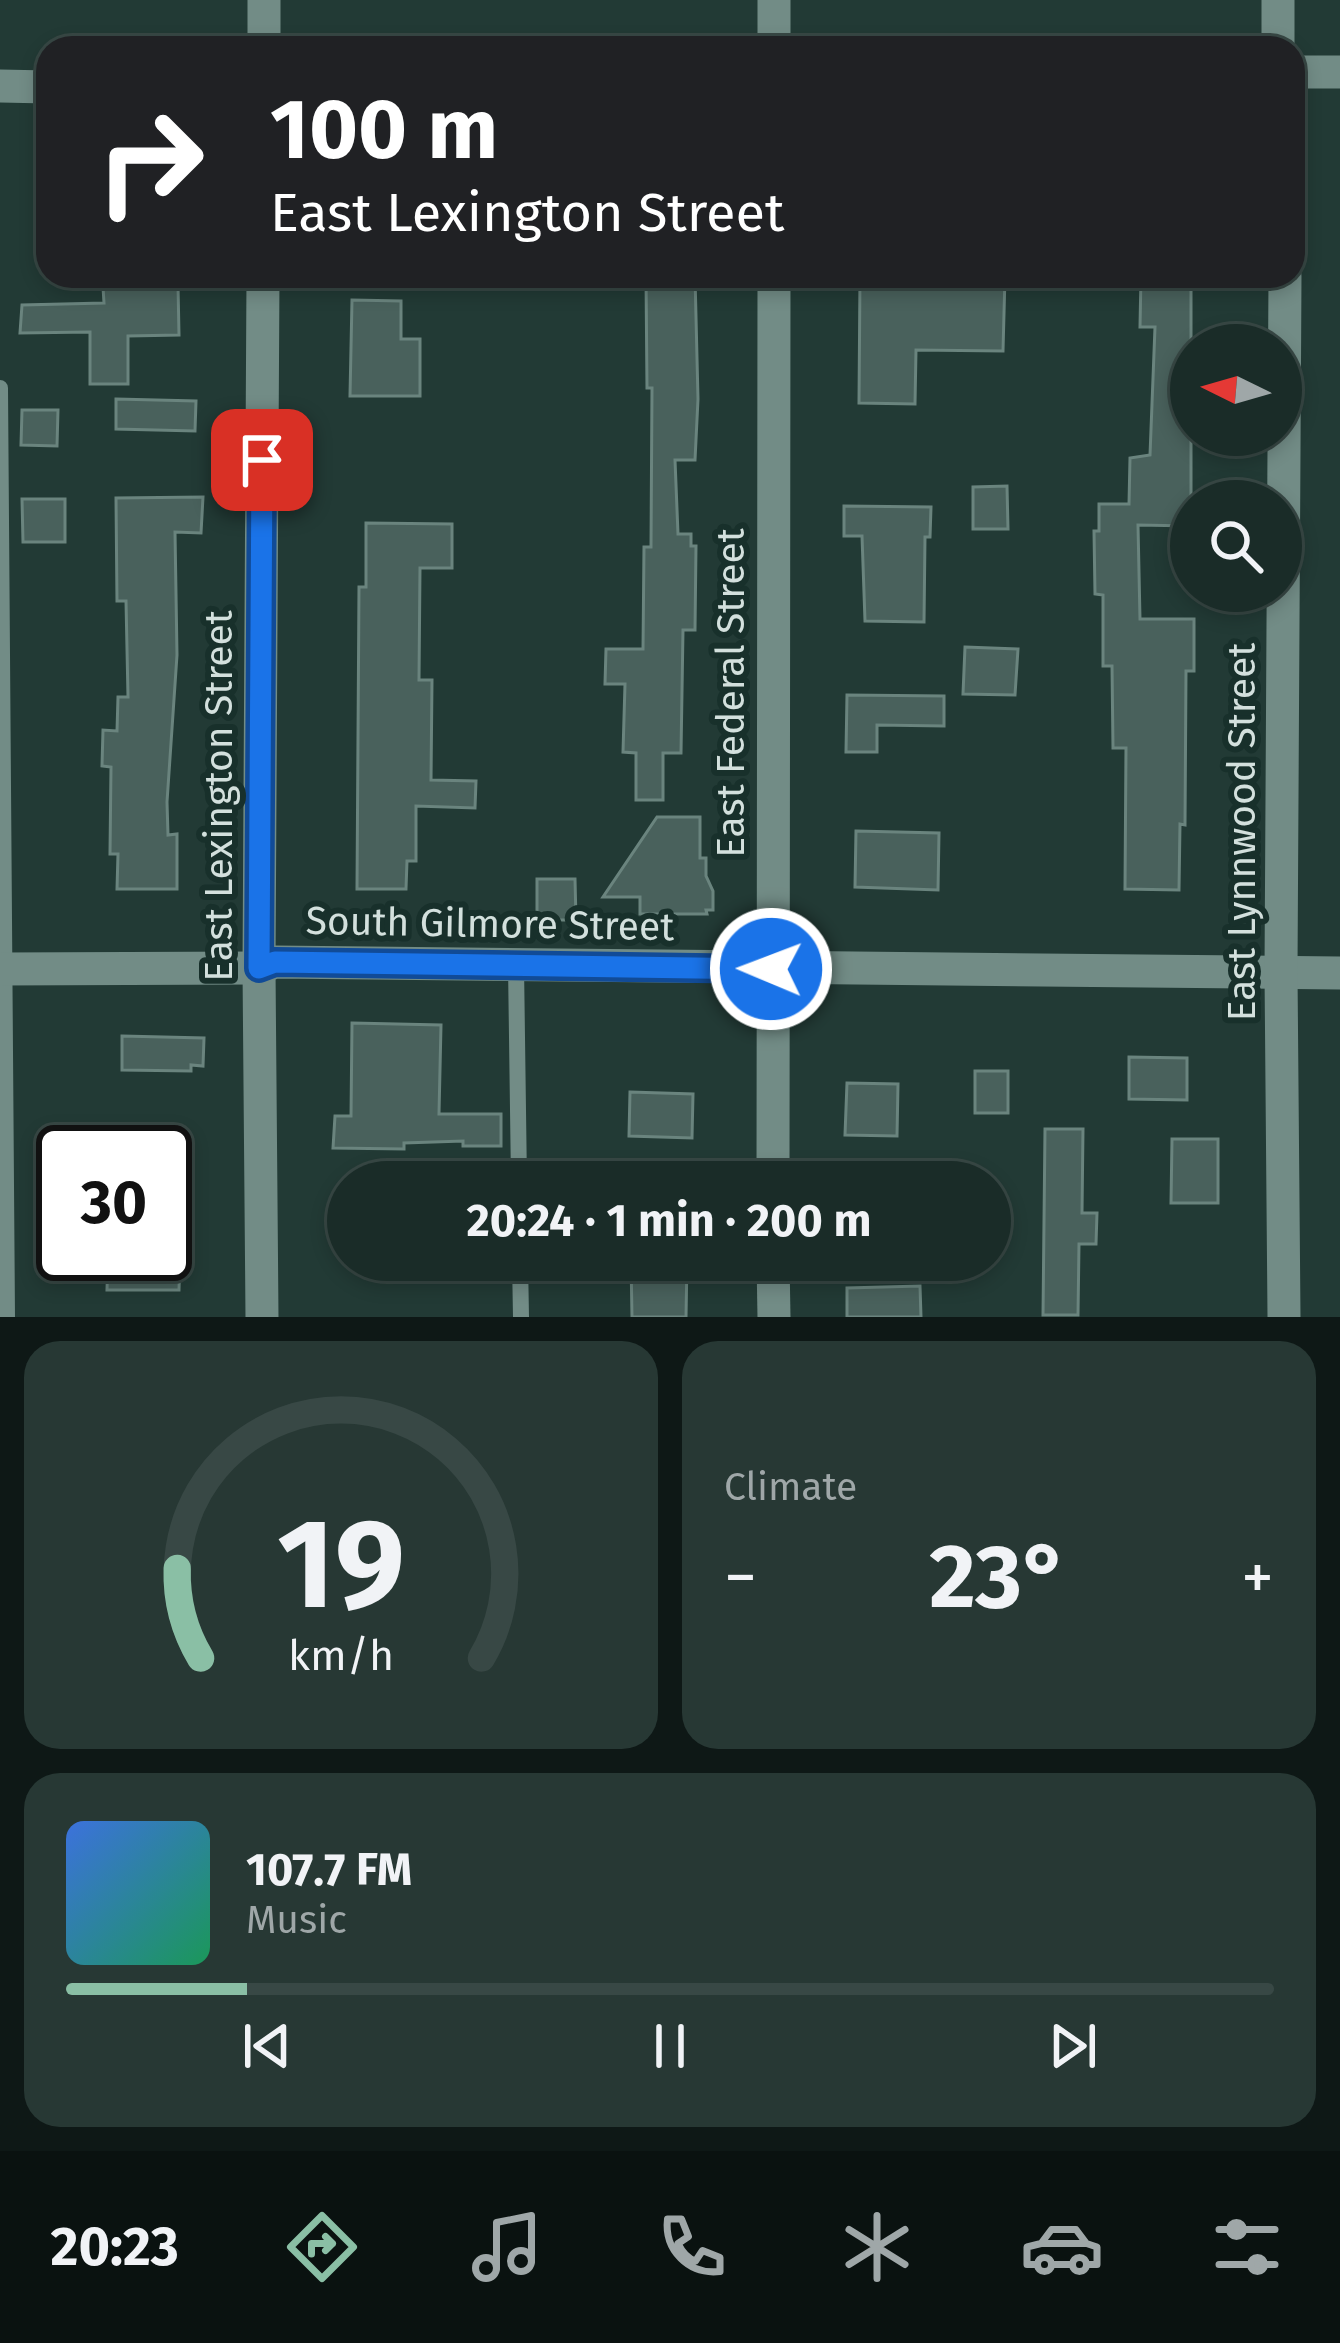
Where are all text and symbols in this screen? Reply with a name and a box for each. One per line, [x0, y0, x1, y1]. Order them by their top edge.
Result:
text: 100 m [270, 79, 498, 180]
icon: right [72, 84, 228, 240]
text: East Lexington Street [270, 181, 784, 245]
north arrow [1170, 324, 1302, 456]
map controls [1170, 324, 1302, 612]
pin [211, 409, 313, 511]
icon: arrive [229, 427, 295, 493]
button: search [1170, 480, 1302, 612]
street label: East Federal Street [708, 527, 754, 858]
street label: East Lexington Street [196, 609, 242, 982]
street label: East Lynnwood Street [1219, 642, 1265, 1021]
street label: South Gilmore Street [305, 898, 676, 950]
position arrow [708, 906, 834, 1032]
speed limit sign: 30 [36, 1125, 192, 1281]
text: 20:24 · 1 min · 200 m [467, 1194, 871, 1248]
text: Climate [724, 1464, 857, 1510]
text: 19 [277, 1490, 405, 1640]
text: 23° [929, 1523, 1069, 1631]
text: − [724, 1538, 757, 1617]
text: + [1241, 1538, 1274, 1617]
text: km/h [288, 1630, 394, 1681]
text: 107.7 FM [246, 1843, 412, 1897]
text: Music [246, 1897, 347, 1943]
icon: previous [234, 2013, 300, 2079]
icon: pause [637, 2013, 703, 2079]
icon: next [1040, 2013, 1106, 2079]
icon: directions [280, 2205, 364, 2289]
icon: music [465, 2205, 549, 2289]
icon: phone [650, 2205, 734, 2289]
icon: climate [835, 2205, 919, 2289]
icon: car [1020, 2205, 1104, 2289]
icon: filters [1205, 2205, 1289, 2289]
text: 20:23 [51, 2215, 179, 2279]

